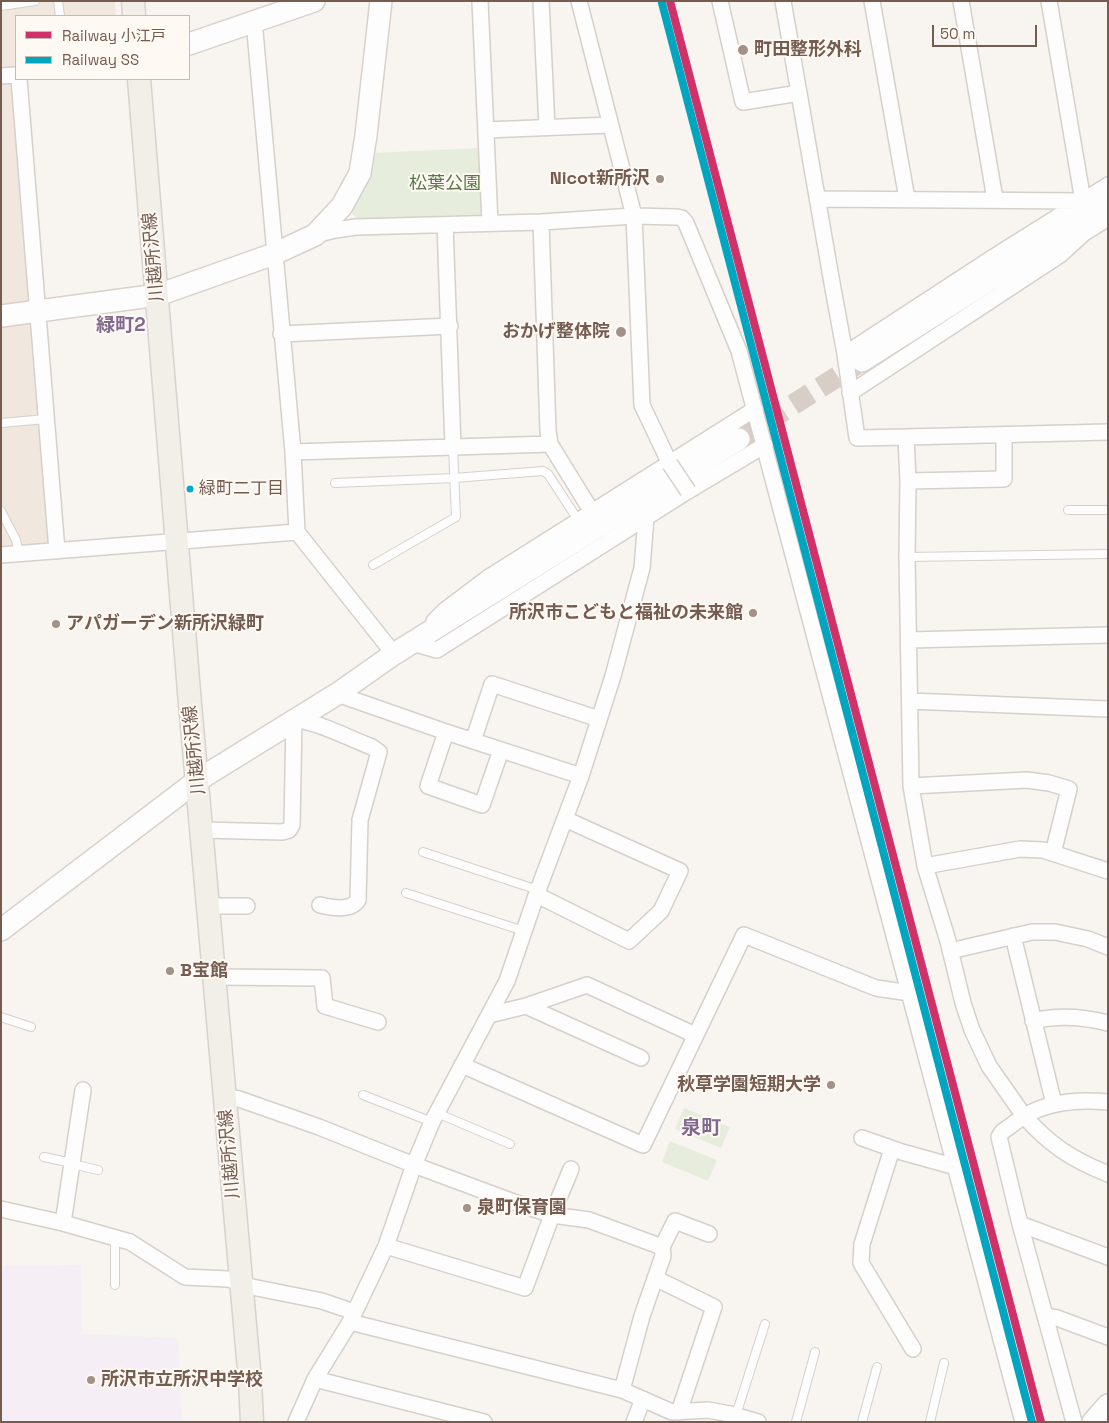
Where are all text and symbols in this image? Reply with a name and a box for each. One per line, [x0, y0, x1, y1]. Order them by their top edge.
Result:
legend [15, 15, 190, 80]
scale bar [934, 15, 1039, 47]
text: 50 m [940, 24, 975, 43]
text: Railway 小江戸 [62, 26, 166, 45]
place label: 町田整形外科 [754, 39, 862, 61]
marker: 町田整形外科 [736, 43, 750, 57]
text: Railway SS [62, 50, 139, 69]
place label: Nicot新所沢 [550, 168, 650, 190]
park label: 松葉公園 [409, 173, 481, 195]
marker: Nicot新所沢 [654, 173, 666, 185]
street label: 川越所沢線 [139, 211, 169, 303]
district label: 緑町2 [96, 315, 146, 337]
place label: おかげ整体院 [502, 321, 610, 343]
marker: おかげ整体院 [614, 325, 628, 339]
place label: 緑町二丁目 [199, 479, 284, 499]
marker: 緑町二丁目 [185, 484, 195, 494]
place label: 所沢市こどもと福祉の未来館 [509, 602, 743, 624]
marker: 所沢市こどもと福祉の未来館 [747, 607, 759, 619]
place label: アパガーデン新所沢緑町 [66, 613, 264, 635]
marker: アパガーデン新所沢緑町 [50, 618, 62, 630]
street label: 川越所沢線 [180, 704, 210, 796]
place label: B宝館 [180, 960, 228, 982]
marker: B宝館 [164, 965, 176, 977]
place label: 秋草学園短期大学 [677, 1074, 821, 1096]
marker: 秋草学園短期大学 [825, 1079, 837, 1091]
street label: 川越所沢線 [215, 1108, 245, 1200]
district label: 泉町 [681, 1117, 721, 1141]
place label: 泉町保育園 [477, 1197, 567, 1219]
marker: 泉町保育園 [461, 1202, 473, 1214]
place label: 所沢市立所沢中学校 [101, 1369, 263, 1391]
marker: 所沢市立所沢中学校 [85, 1374, 97, 1386]

